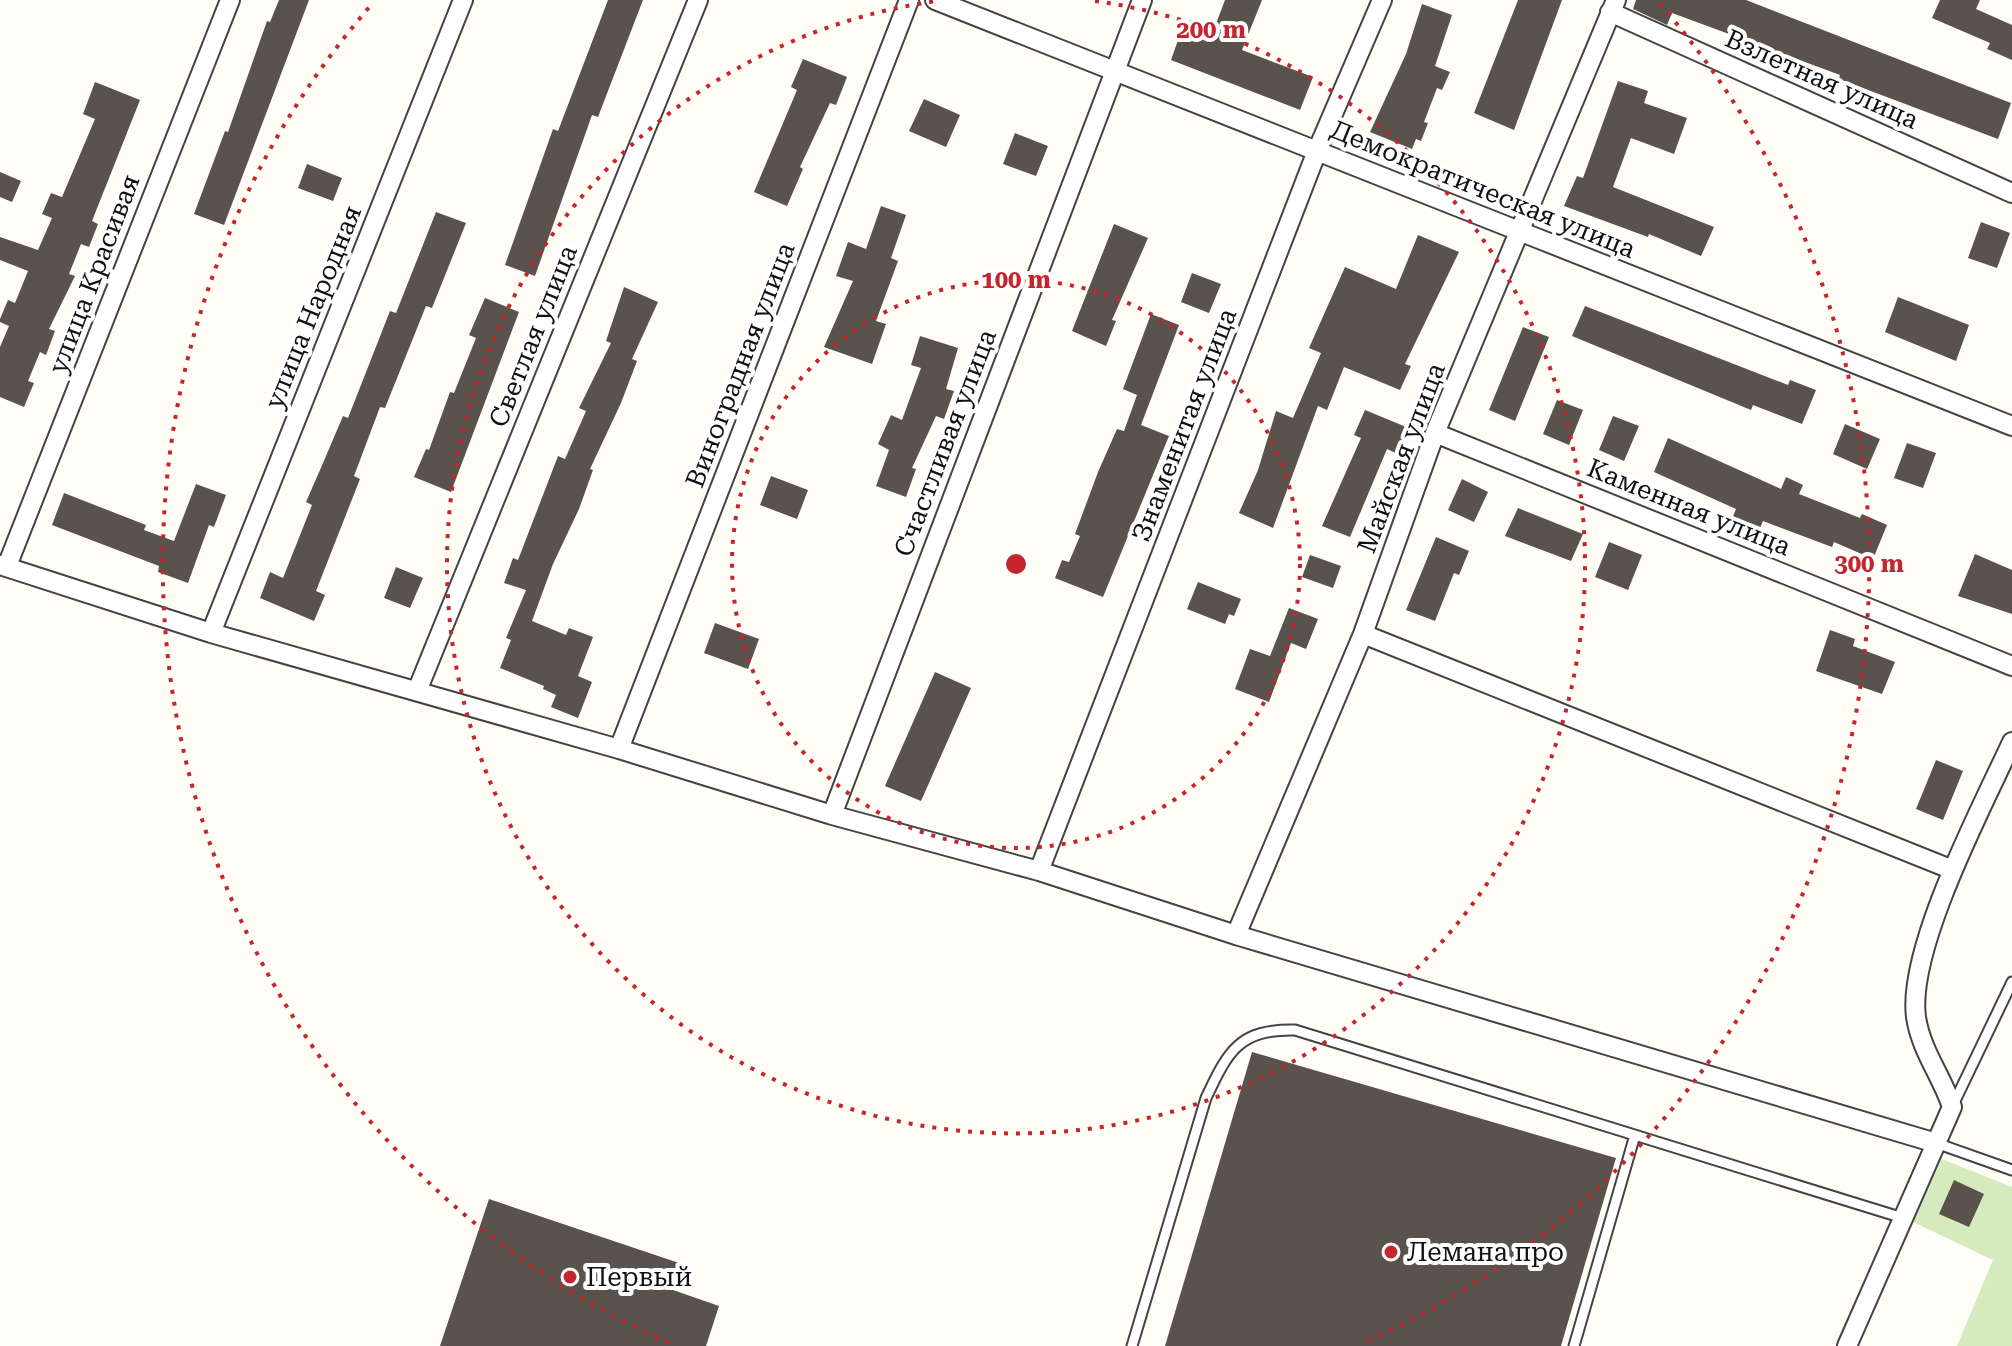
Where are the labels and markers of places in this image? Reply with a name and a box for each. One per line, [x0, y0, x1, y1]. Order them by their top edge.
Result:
centre of rings [1002, 550, 1030, 578]
place label: Лемана про [1407, 1237, 1564, 1267]
marker: Лемана про [1382, 1243, 1400, 1261]
place label: Первый [586, 1262, 692, 1292]
marker: Первый [561, 1268, 579, 1286]

